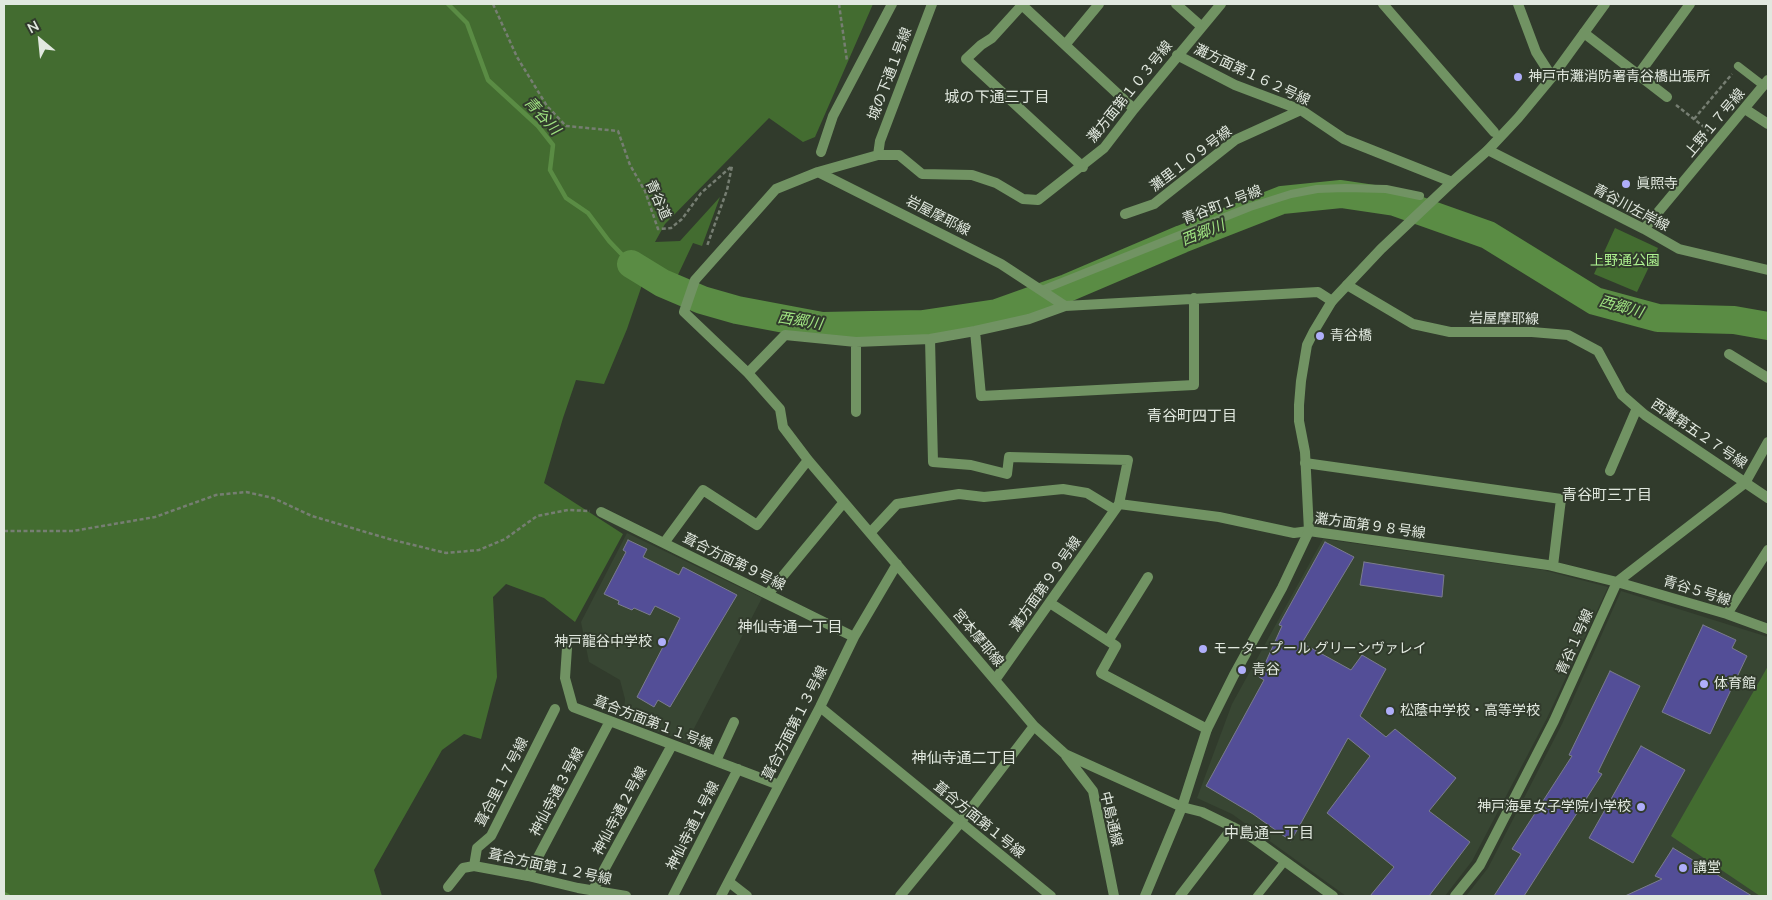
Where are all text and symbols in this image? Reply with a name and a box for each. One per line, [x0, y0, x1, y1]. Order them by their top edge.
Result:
north arrow [15, 15, 65, 65]
text: N [24, 16, 42, 37]
street label: 城の下通１号線 [865, 25, 915, 123]
street label: 灘方面第１０３号線 [1084, 38, 1176, 146]
street label: 灘方面第１６２号線 [1191, 41, 1313, 109]
place label: 神戸市灘消防署青谷橋出張所 [1528, 69, 1710, 85]
marker: 神戸市灘消防署青谷橋出張所 [1512, 71, 1524, 83]
street label: 上野１７号線 [1682, 85, 1748, 161]
district label: 城の下通三丁目 [945, 88, 1049, 106]
water label: 青谷川 [520, 93, 564, 139]
street label: 灘里１０９号線 [1147, 123, 1235, 195]
place label: 眞照寺 [1636, 176, 1678, 192]
street label: 青谷道 [642, 177, 674, 223]
marker: 眞照寺 [1620, 178, 1632, 190]
street label: 青谷川左岸線 [1590, 181, 1672, 235]
street label: 青谷町１号線 [1180, 182, 1264, 228]
street label: 岩屋摩耶線 [903, 193, 973, 239]
water label: 西郷川 [1179, 216, 1227, 250]
park label: 上野通公園 [1590, 253, 1660, 269]
water label: 西郷川 [1597, 292, 1645, 322]
water label: 西郷川 [776, 309, 824, 333]
street label: 岩屋摩耶線 [1469, 310, 1539, 328]
place label: 青谷橋 [1330, 328, 1372, 344]
marker: 青谷橋 [1314, 330, 1326, 342]
street label: 西灘第五２７号線 [1648, 396, 1750, 472]
district label: 青谷町四丁目 [1147, 407, 1237, 425]
district label: 青谷町三丁目 [1562, 486, 1652, 504]
street label: 灘方面第９８号線 [1313, 510, 1427, 542]
street label: 葺合方面第９号線 [680, 530, 788, 594]
street label: 灘方面第９９号線 [1007, 533, 1085, 635]
street label: 青谷５号線 [1661, 573, 1733, 609]
street label: 宮本摩耶線 [949, 606, 1007, 670]
street label: 青谷１号線 [1553, 607, 1597, 677]
district label: 神仙寺通一丁目 [738, 618, 842, 636]
place label: 神戸龍谷中学校 [554, 634, 652, 650]
marker: 神戸龍谷中学校 [656, 636, 668, 648]
place label: モータープール グリーンヴァレイ [1213, 641, 1427, 657]
marker: モータープール グリーンヴァレイ [1197, 643, 1209, 655]
place label: 青谷 [1252, 662, 1280, 678]
street label: 葺合方面第１３号線 [759, 663, 831, 783]
marker: 青谷 [1236, 664, 1248, 676]
place label: 体育館 [1714, 676, 1756, 692]
marker: 体育館 [1698, 678, 1710, 690]
street label: 葺合方面第１１号線 [591, 693, 715, 753]
place label: 松蔭中学校・高等学校 [1400, 703, 1540, 719]
marker: 松蔭中学校・高等学校 [1384, 705, 1396, 717]
street label: 葺合里１７号線 [472, 735, 532, 829]
street label: 神仙寺通３号線 [527, 745, 587, 839]
district label: 神仙寺通二丁目 [912, 749, 1016, 767]
street label: 神仙寺通２号線 [590, 764, 650, 858]
street label: 葺合方面第１号線 [930, 778, 1028, 862]
street label: 神仙寺通１号線 [663, 779, 723, 873]
street label: 中島通線 [1097, 790, 1125, 848]
place label: 神戸海星女子学院小学校 [1477, 799, 1631, 815]
marker: 神戸海星女子学院小学校 [1635, 801, 1647, 813]
district label: 中島通一丁目 [1224, 824, 1314, 842]
street label: 葺合方面第１２号線 [487, 846, 613, 888]
place label: 講堂 [1693, 860, 1721, 876]
marker: 講堂 [1677, 862, 1689, 874]

